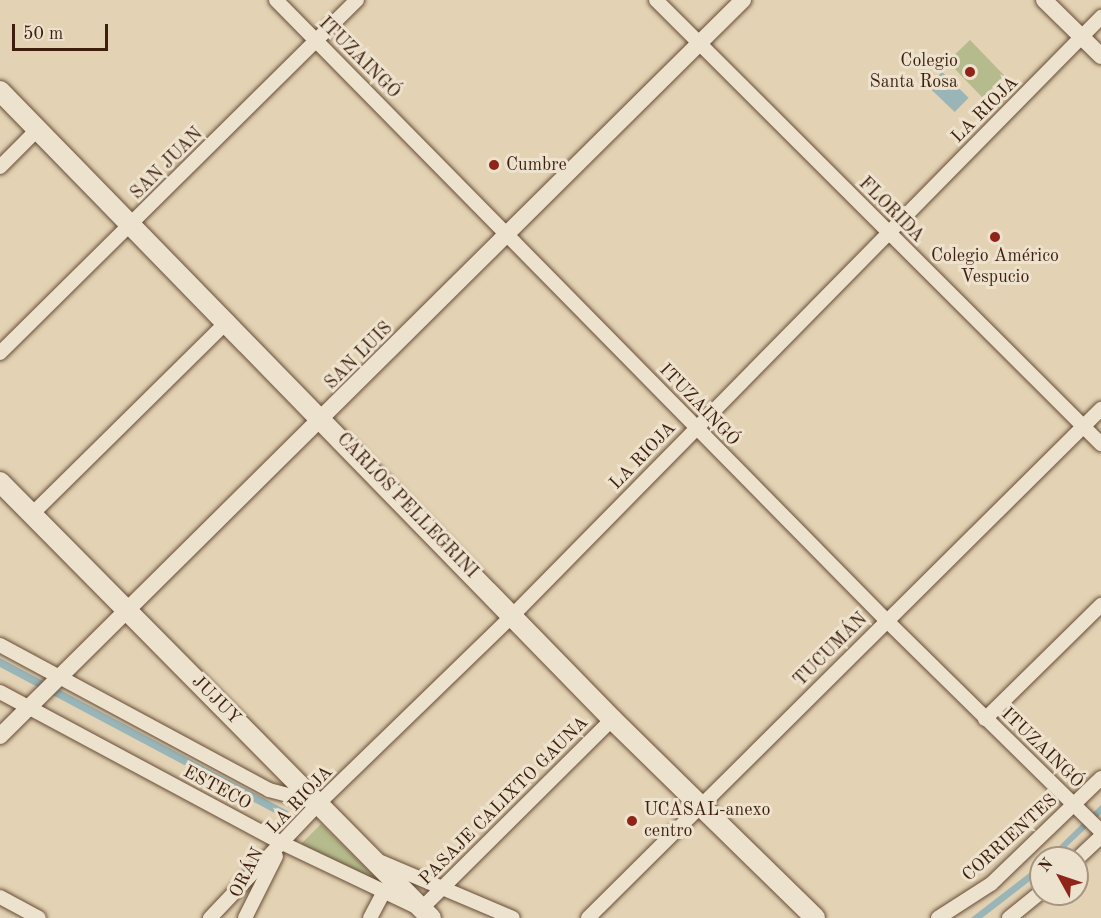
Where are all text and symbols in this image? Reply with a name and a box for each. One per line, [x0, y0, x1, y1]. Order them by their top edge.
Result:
scale bar [15, 12, 111, 50]
street label: ITUZAINGÓ [314, 13, 404, 103]
text: 50 m [23, 25, 63, 43]
place label: Colegio Santa Rosa [869, 51, 958, 94]
marker: Colegio Santa Rosa [963, 65, 977, 79]
street label: LA RIOJA [947, 72, 1023, 148]
street label: SAN JUAN [126, 123, 208, 205]
place label: Cumbre [506, 154, 567, 176]
marker: Cumbre [487, 158, 501, 172]
street label: FLORIDA [854, 173, 928, 247]
marker: Colegio Américo Vespucio [988, 230, 1002, 244]
place label: Colegio Américo Vespucio [931, 246, 1059, 288]
street label: SAN LUIS [321, 318, 397, 394]
street label: ITUZAINGÓ [654, 359, 744, 451]
street label: LA RIOJA [605, 418, 681, 494]
street label: CARLOS PELLEGRINI [332, 429, 482, 583]
street label: TUCUMÁN [790, 609, 872, 691]
street label: JUJUY [187, 671, 245, 729]
street label: ITUZAINGÓ [996, 703, 1088, 793]
street label: PASAJE CALIXTO GAUNA [415, 712, 593, 890]
street label: ESTECO [179, 761, 255, 815]
street label: LA RIOJA [262, 762, 338, 838]
street label: CORRIENTES [958, 790, 1062, 886]
place label: UCASAL-anexo centro [644, 800, 770, 842]
marker: UCASAL-anexo centro [625, 814, 639, 828]
street label: ORÁN [225, 844, 269, 902]
north arrow [1029, 846, 1089, 906]

